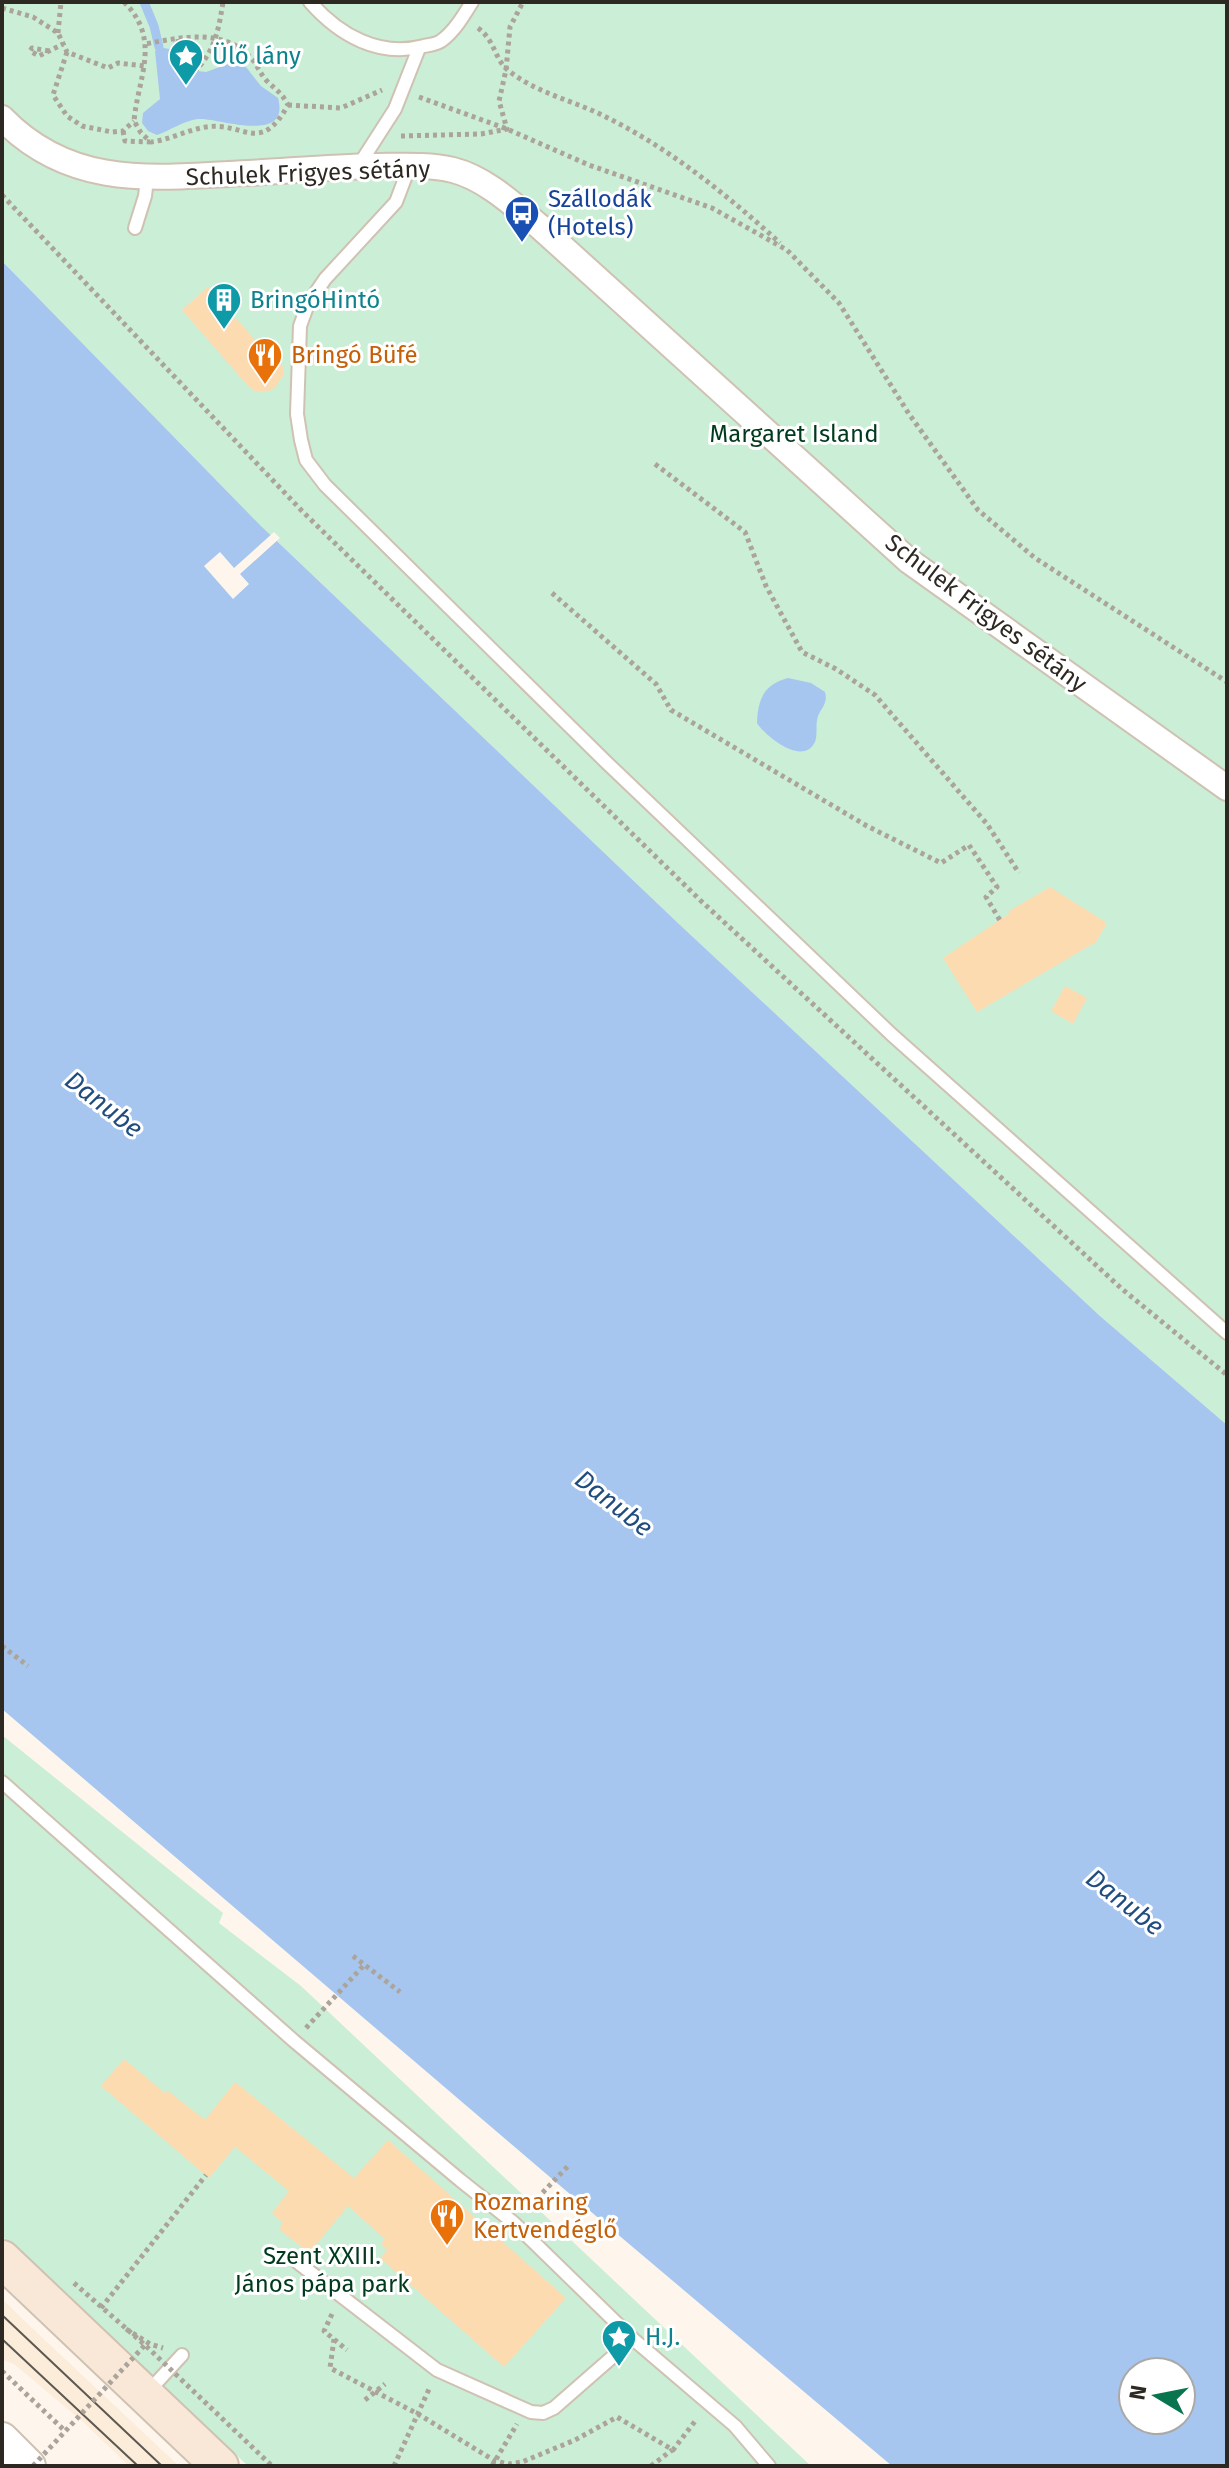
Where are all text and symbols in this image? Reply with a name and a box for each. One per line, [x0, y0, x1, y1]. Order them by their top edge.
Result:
place icon: Ülő lány [167, 37, 205, 87]
place label: Ülő lány [212, 42, 301, 70]
street label: Schulek Frigyes sétány [185, 155, 431, 191]
place label: Szállodák (Hotels) [548, 185, 652, 241]
bus stop icon: Szállodák (Hotels) [503, 194, 541, 244]
building icon: BringóHintó [205, 281, 243, 331]
place label: BringóHintó [250, 286, 380, 314]
restaurant icon: Bringó Büfé [246, 336, 284, 386]
place label: Bringó Büfé [291, 341, 418, 369]
park label: Margaret Island [709, 420, 879, 448]
street label: Schulek Frigyes sétány [880, 528, 1092, 698]
water label: Danube [59, 1064, 149, 1144]
water label: Danube [569, 1463, 659, 1543]
water label: Danube [1080, 1862, 1170, 1942]
place label: Rozmaring Kertvendéglő [473, 2188, 617, 2244]
restaurant icon: Rozmaring Kertvendéglő [428, 2197, 466, 2247]
park label: Szent XXIII. János pápa park [234, 2242, 410, 2298]
place icon: H.J. [600, 2318, 638, 2368]
place label: H.J. [645, 2323, 680, 2351]
north arrow [1117, 2356, 1197, 2436]
text: N [1123, 2383, 1152, 2402]

